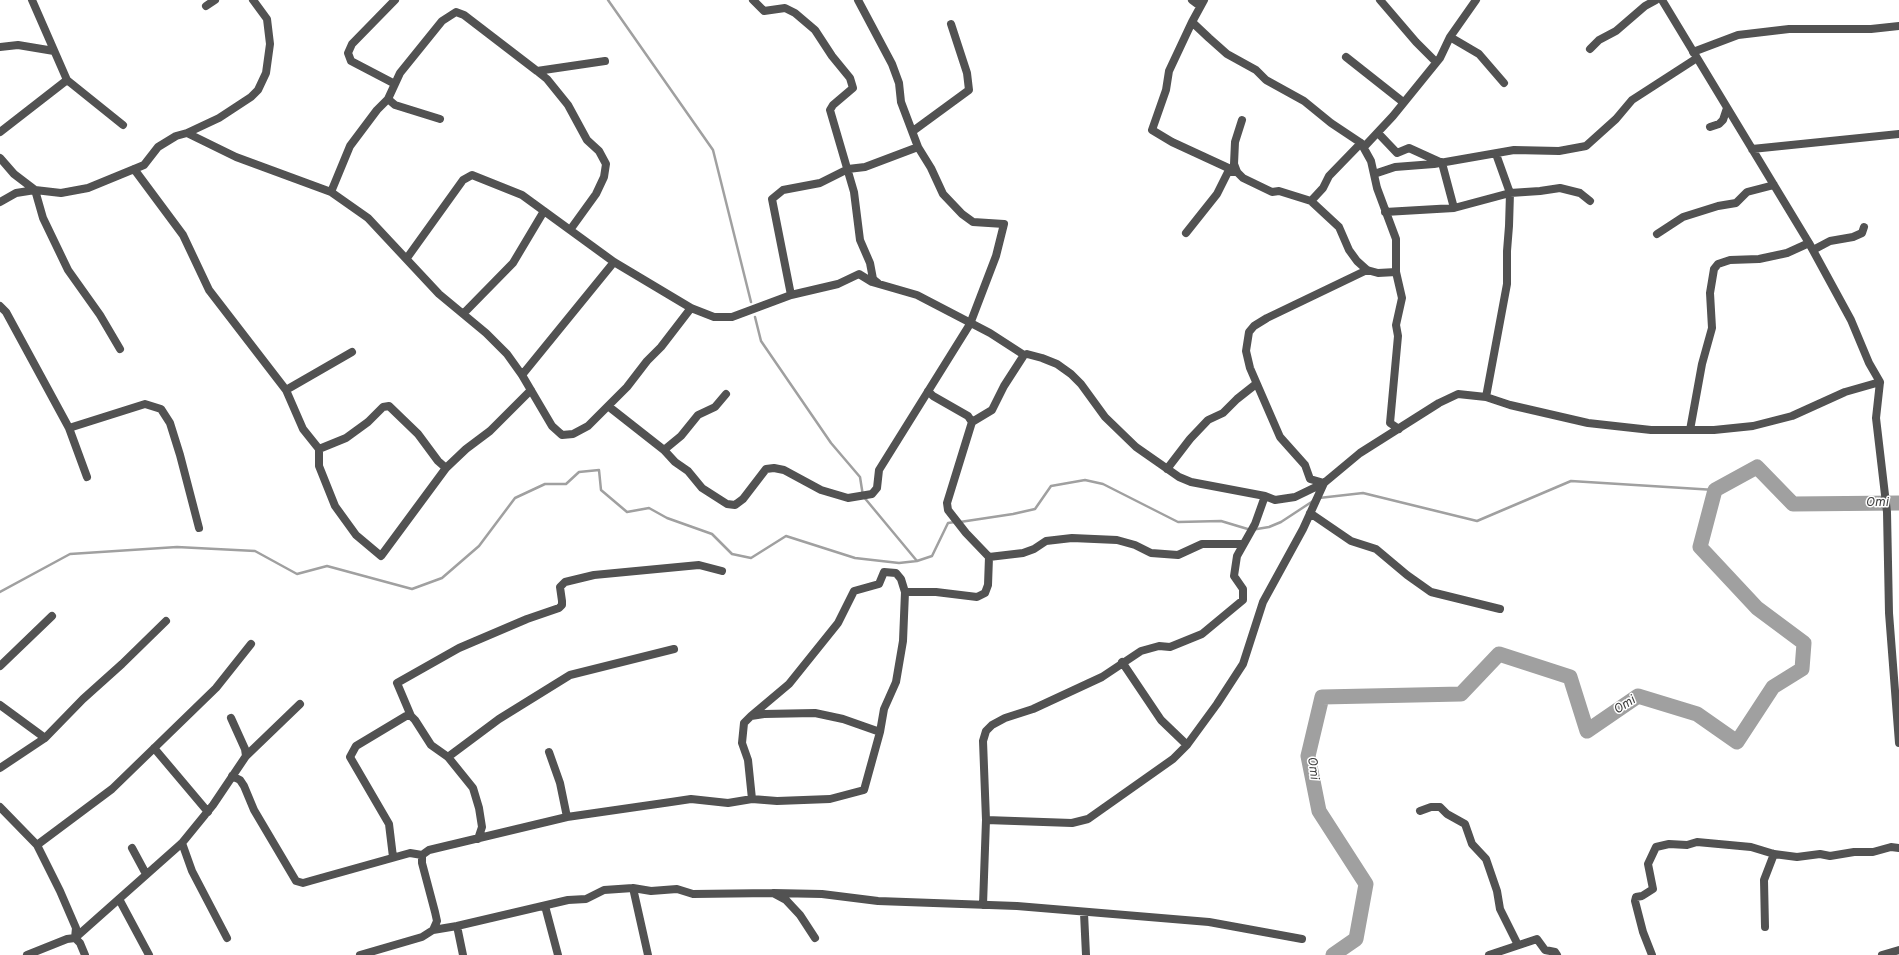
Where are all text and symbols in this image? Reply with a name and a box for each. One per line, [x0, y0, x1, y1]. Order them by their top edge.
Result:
water label: Omi [1866, 495, 1888, 511]
water label: Omi [1611, 693, 1639, 719]
water label: Omi [1303, 756, 1321, 780]

